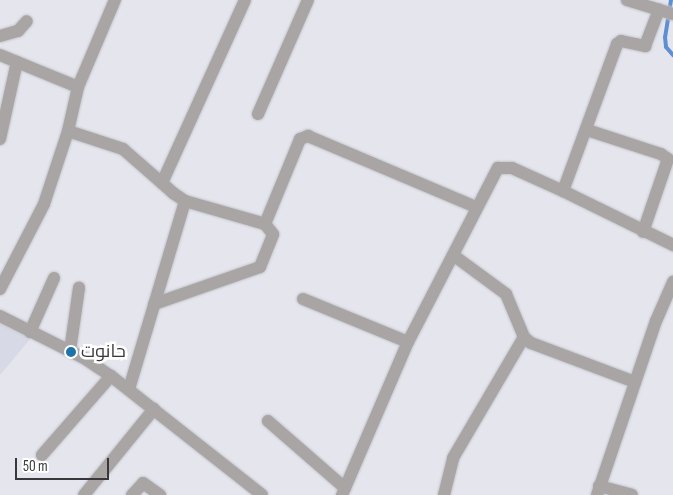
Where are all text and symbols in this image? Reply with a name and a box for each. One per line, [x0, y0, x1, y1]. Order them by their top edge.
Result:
place label: حانوت [81, 341, 126, 363]
marker: حانوت [65, 346, 77, 358]
scale bar [18, 448, 111, 480]
text: 50 m [23, 457, 48, 476]

